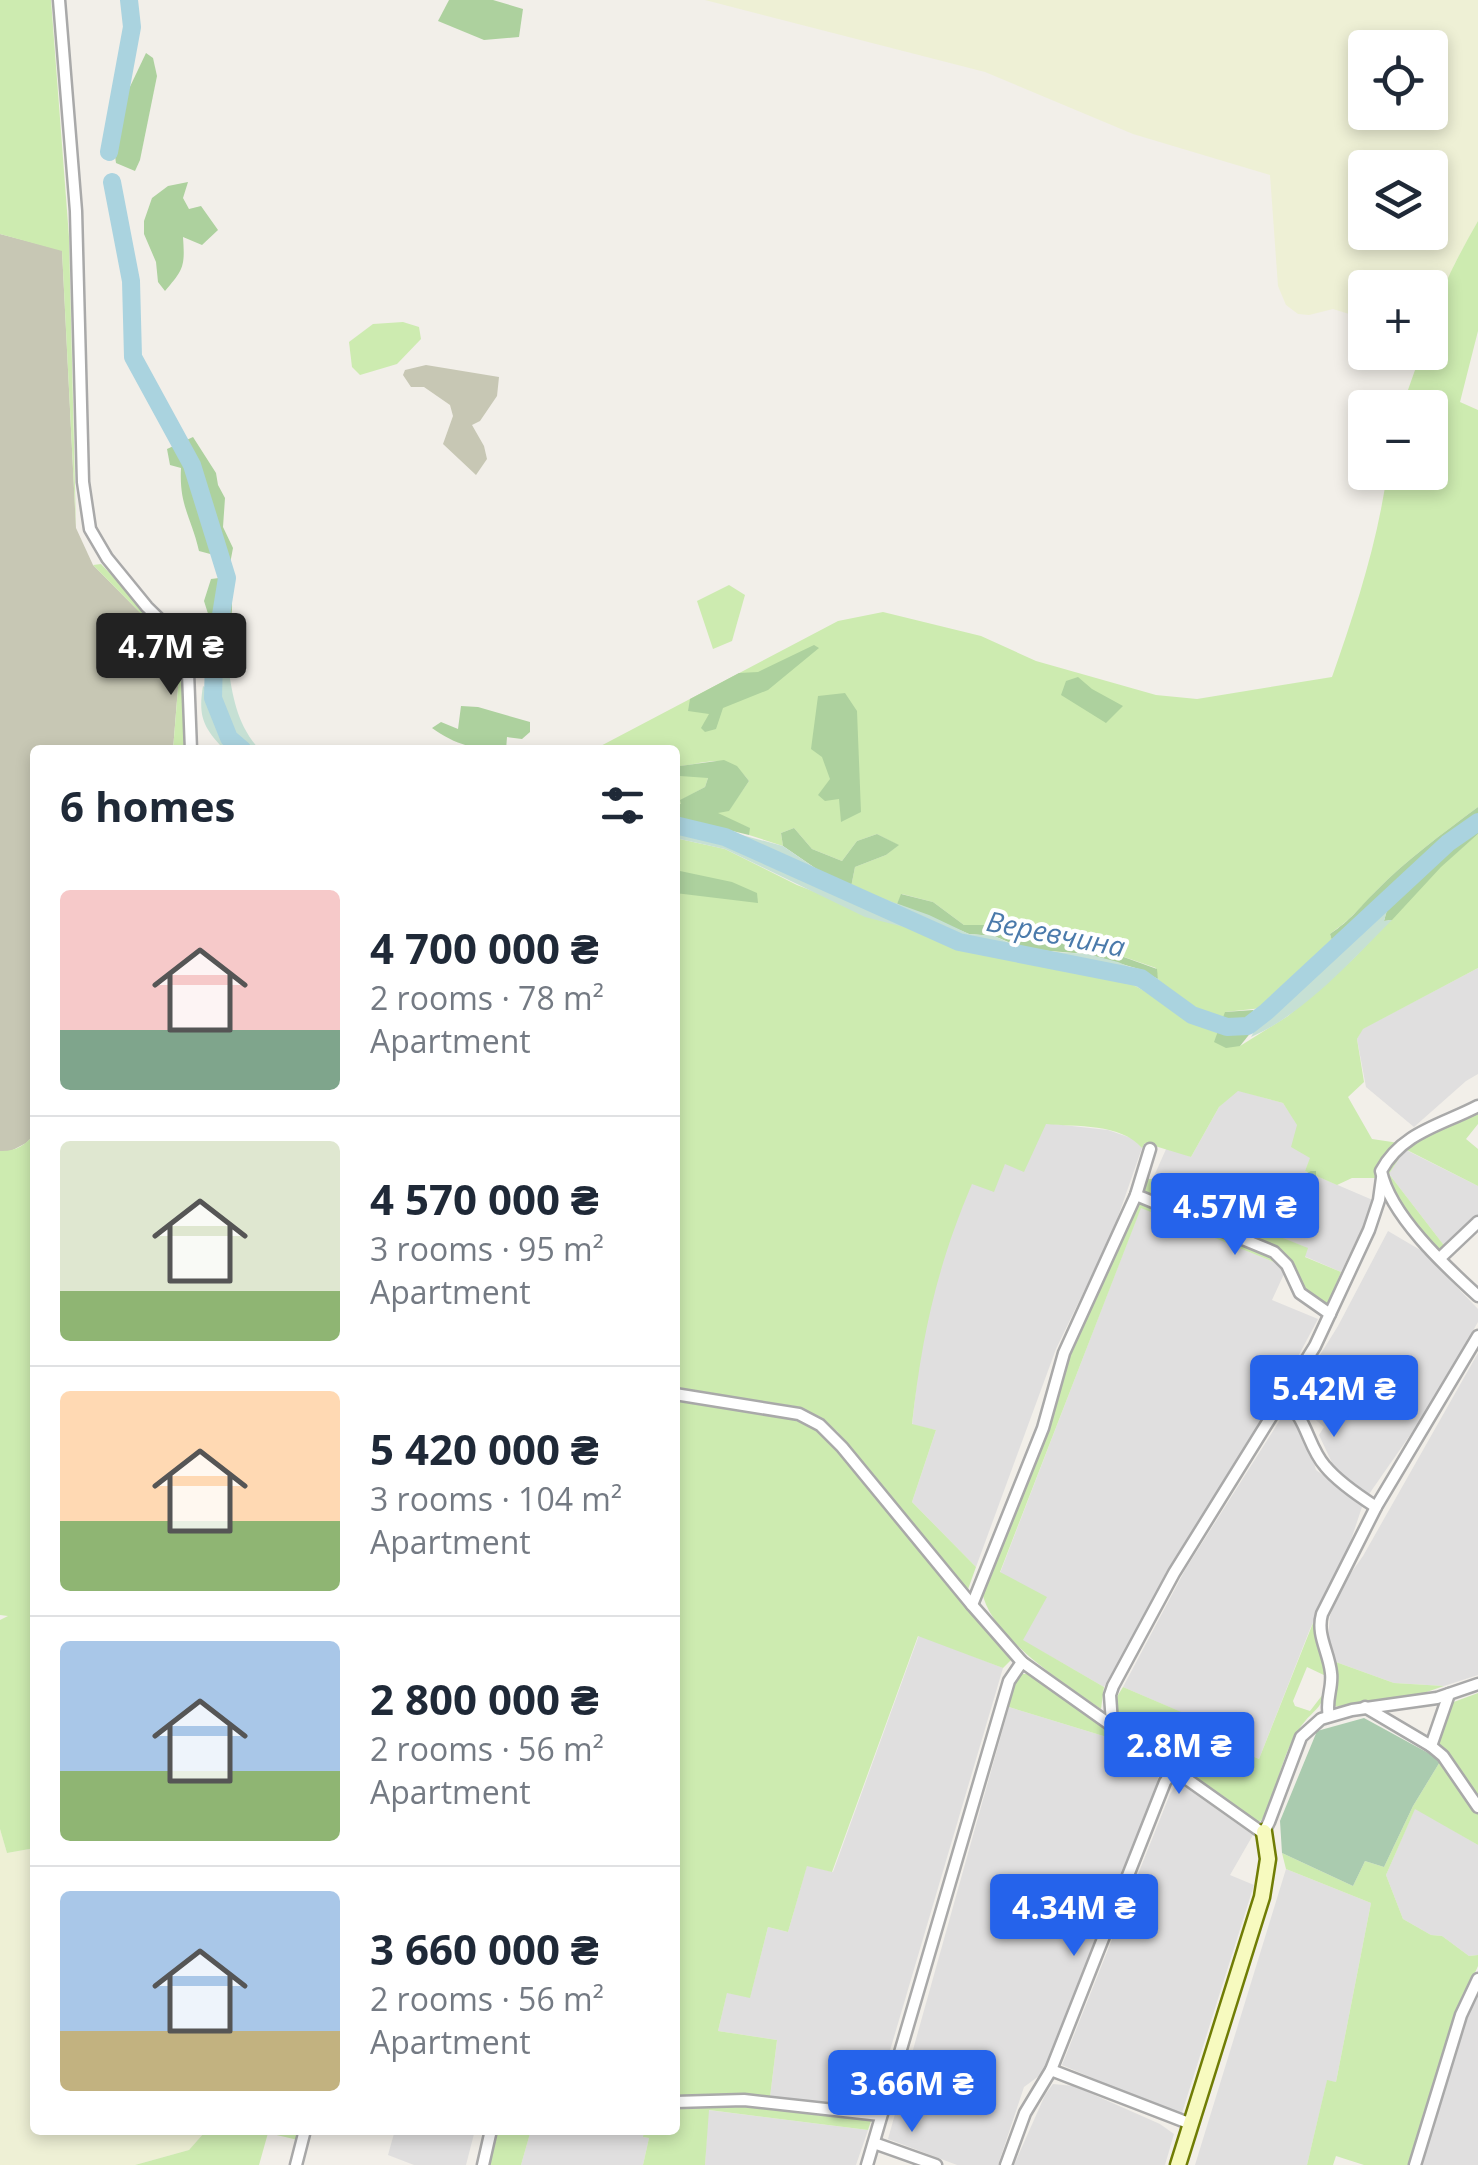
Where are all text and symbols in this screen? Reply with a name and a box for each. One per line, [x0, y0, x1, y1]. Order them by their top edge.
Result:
map controls [1348, 30, 1448, 490]
button: locate [1348, 30, 1448, 130]
button: layers [1348, 150, 1448, 250]
button: + [1348, 270, 1448, 370]
button: − [1348, 390, 1448, 490]
pin: 4.7M ₴ [90, 613, 252, 698]
text: 4.7M ₴ [118, 624, 224, 667]
text: 6 homes [60, 777, 235, 834]
icon: filters [595, 778, 650, 833]
water label: Веревчина [984, 901, 1129, 965]
text: 4 700 000 ₴ [370, 919, 599, 976]
icon: home [140, 930, 260, 1050]
text: 2 rooms · 78 m² [370, 976, 604, 1019]
text: Apartment [370, 1019, 531, 1062]
text: 4 570 000 ₴ [370, 1170, 599, 1227]
pin: 4.57M ₴ [1143, 1173, 1327, 1258]
icon: home [140, 1181, 260, 1301]
text: 4.57M ₴ [1173, 1184, 1297, 1227]
text: 3 rooms · 95 m² [370, 1227, 604, 1270]
text: Apartment [370, 1270, 531, 1313]
pin: 5.42M ₴ [1242, 1355, 1426, 1440]
text: 5.42M ₴ [1272, 1366, 1396, 1409]
text: 5 420 000 ₴ [370, 1420, 599, 1477]
icon: home [140, 1431, 260, 1551]
text: 3 rooms · 104 m² [370, 1477, 622, 1520]
text: Apartment [370, 1520, 531, 1563]
text: 2 800 000 ₴ [370, 1670, 599, 1727]
icon: home [140, 1681, 260, 1801]
pin: 2.8M ₴ [1098, 1712, 1260, 1797]
text: 2.8M ₴ [1126, 1723, 1232, 1766]
text: 2 rooms · 56 m² [370, 1727, 604, 1770]
text: Apartment [370, 1770, 531, 1813]
pin: 4.34M ₴ [982, 1874, 1166, 1959]
text: 4.34M ₴ [1012, 1885, 1136, 1928]
text: 3 660 000 ₴ [370, 1920, 599, 1977]
icon: home [140, 1931, 260, 2051]
text: 2 rooms · 56 m² [370, 1977, 604, 2020]
text: Apartment [370, 2020, 531, 2063]
pin: 3.66M ₴ [820, 2050, 1004, 2135]
text: 3.66M ₴ [850, 2061, 974, 2104]

